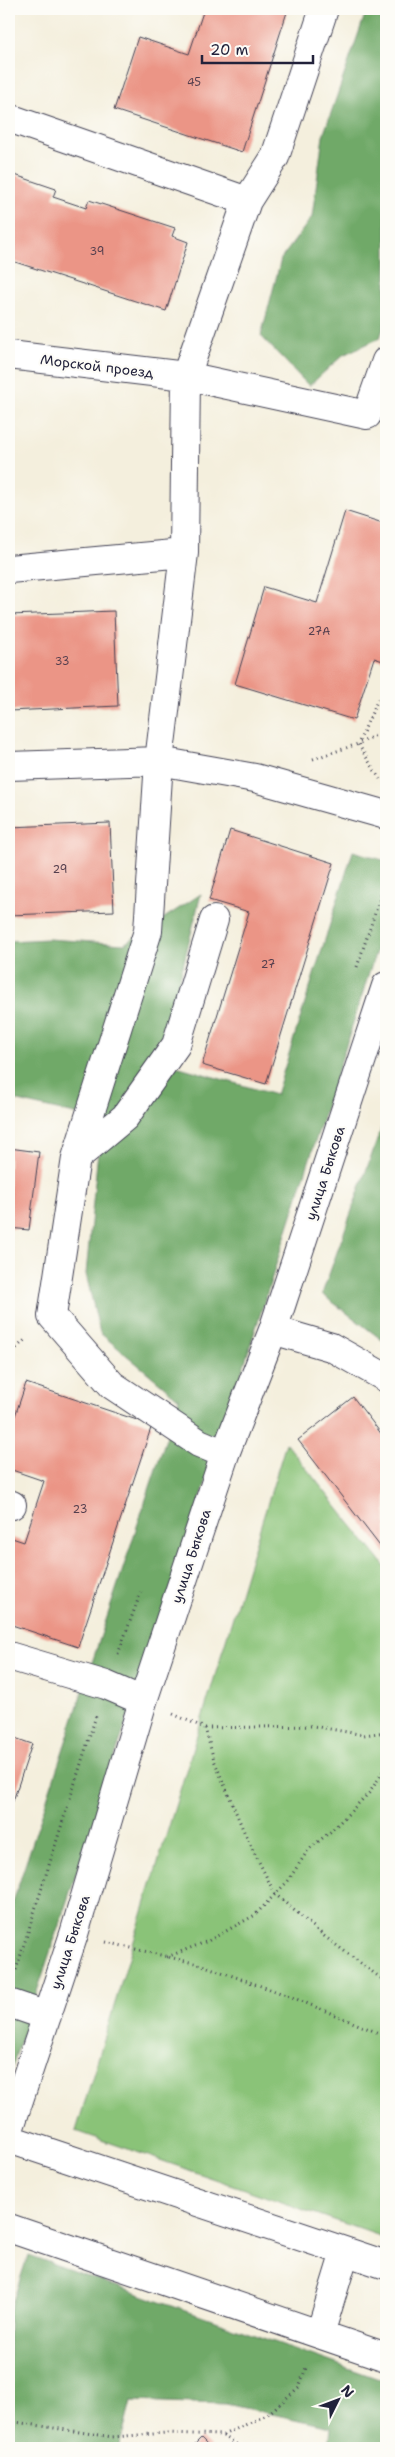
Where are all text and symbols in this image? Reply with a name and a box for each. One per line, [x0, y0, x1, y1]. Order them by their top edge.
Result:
scale bar [202, 32, 314, 64]
text: 20 m [210, 40, 249, 60]
house number: 45 [187, 75, 201, 90]
house number: 39 [90, 244, 104, 259]
street label: Морской проезд [39, 350, 155, 382]
house number: 27А [308, 624, 330, 639]
house number: 33 [55, 654, 69, 669]
house number: 29 [53, 862, 67, 877]
house number: 27 [261, 957, 276, 972]
street label: улица Быкова [301, 1123, 349, 1222]
house number: 23 [73, 1502, 87, 1517]
street label: улица Быкова [167, 1506, 215, 1605]
street label: улица Быкова [46, 1892, 94, 1991]
north arrow [312, 2374, 362, 2424]
text: N [337, 2381, 358, 2401]

